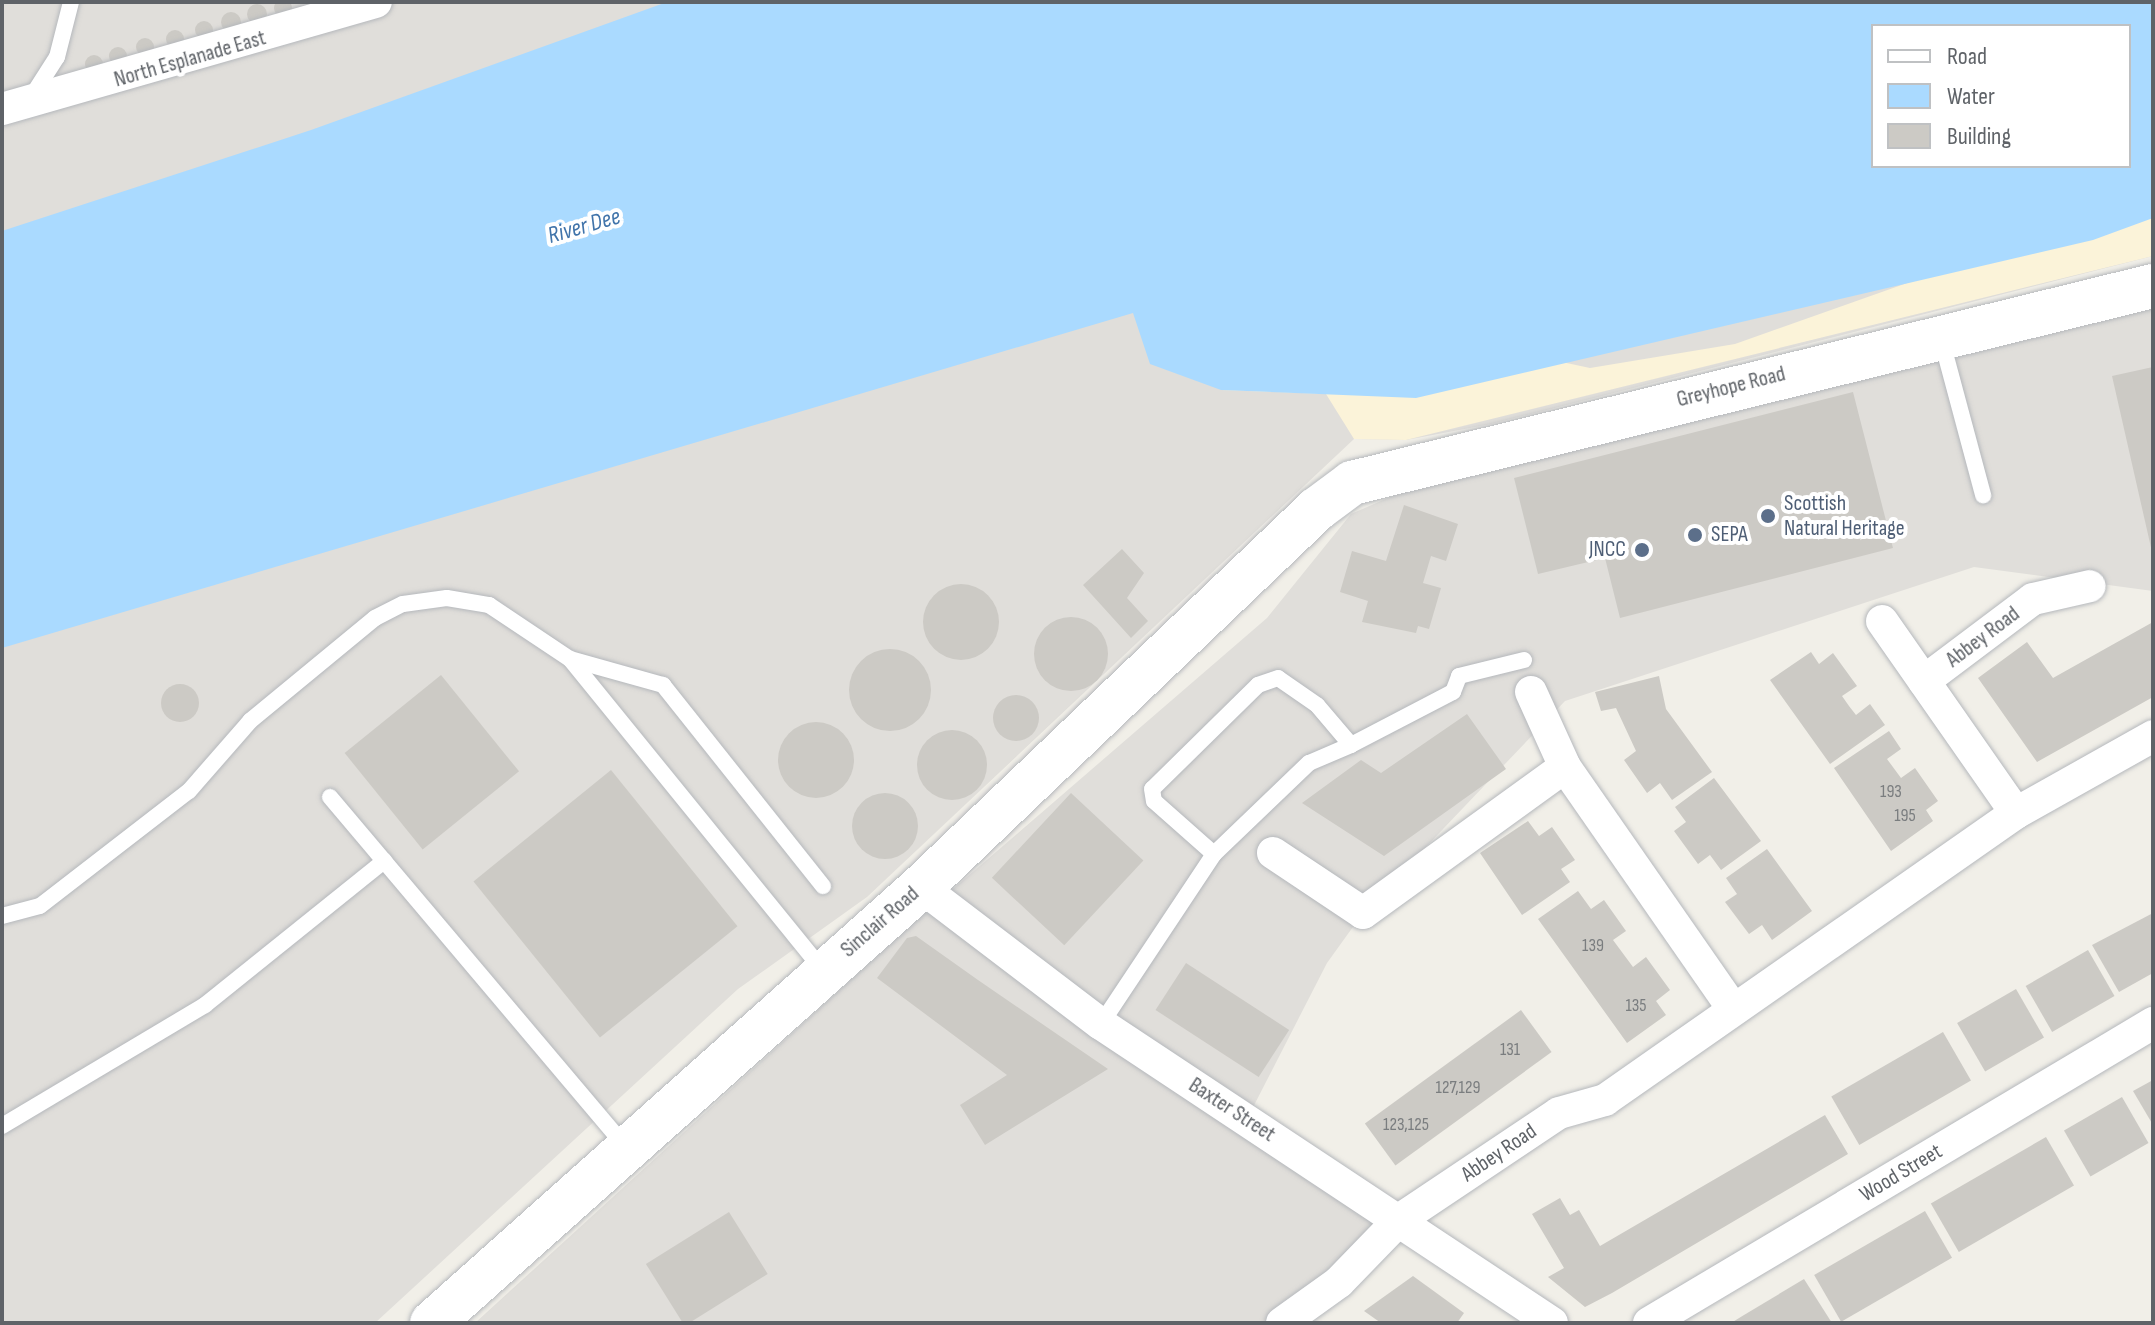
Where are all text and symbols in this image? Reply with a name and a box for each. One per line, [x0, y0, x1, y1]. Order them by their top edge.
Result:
legend [1871, 24, 2131, 168]
street label: North Esplanade East [111, 25, 269, 93]
text: Road [1947, 42, 1987, 71]
text: Water [1947, 82, 1995, 111]
text: Building [1947, 122, 2011, 151]
water label: River Dee [544, 202, 624, 250]
street label: Greyhope Road [1674, 361, 1788, 413]
place label: Scottish Natural Heritage [1784, 490, 1905, 542]
marker: Scottish Natural Heritage [1759, 507, 1777, 525]
place label: SEPA [1711, 522, 1748, 548]
marker: SEPA [1686, 526, 1704, 544]
place label: JNCC [1589, 537, 1626, 563]
marker: JNCC [1633, 541, 1651, 559]
street label: Abbey Road [1941, 601, 2025, 673]
house number: 193 [1880, 781, 1902, 803]
house number: 195 [1894, 805, 1916, 827]
street label: Sinclair Road [836, 881, 924, 963]
house number: 139 [1582, 935, 1604, 957]
house number: 135 [1625, 995, 1647, 1017]
house number: 131 [1500, 1039, 1520, 1061]
street label: Baxter Street [1184, 1072, 1280, 1148]
house number: 127,129 [1436, 1077, 1480, 1099]
house number: 123,125 [1383, 1114, 1429, 1136]
street label: Abbey Road [1456, 1118, 1542, 1188]
street label: Wood Street [1855, 1138, 1947, 1208]

